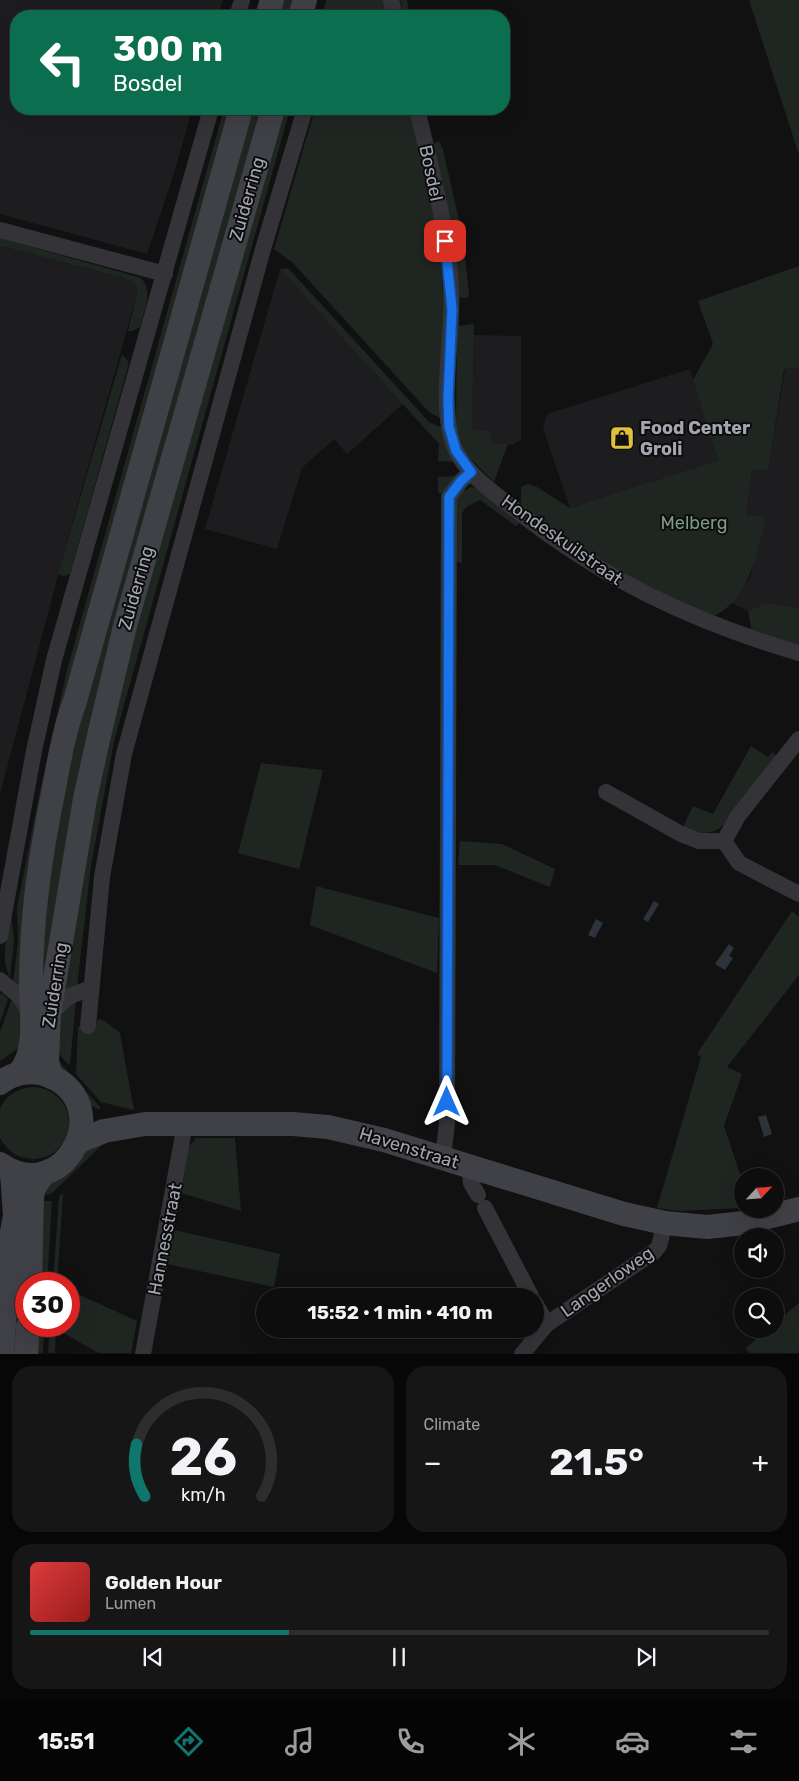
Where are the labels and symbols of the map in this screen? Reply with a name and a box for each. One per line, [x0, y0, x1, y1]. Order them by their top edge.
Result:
street label: Bosdel [414, 143, 448, 203]
street label: Zuiderring [225, 155, 269, 243]
pin [424, 220, 466, 262]
place label: Food Center Groli [640, 417, 750, 460]
shop icon: Food Center Groli [609, 425, 635, 451]
street label: Hondeskuilstraat [497, 490, 627, 590]
park label: Melberg [661, 512, 727, 534]
street label: Zuiderring [114, 544, 158, 632]
street label: Zuiderring [37, 941, 73, 1029]
position arrow [420, 1075, 472, 1127]
street label: Havenstraat [357, 1122, 461, 1174]
north arrow [734, 1168, 784, 1218]
street label: Hannesstraat [143, 1181, 187, 1297]
street label: Langerloweg [556, 1242, 658, 1322]
speed limit sign: 30 [15, 1272, 80, 1337]

